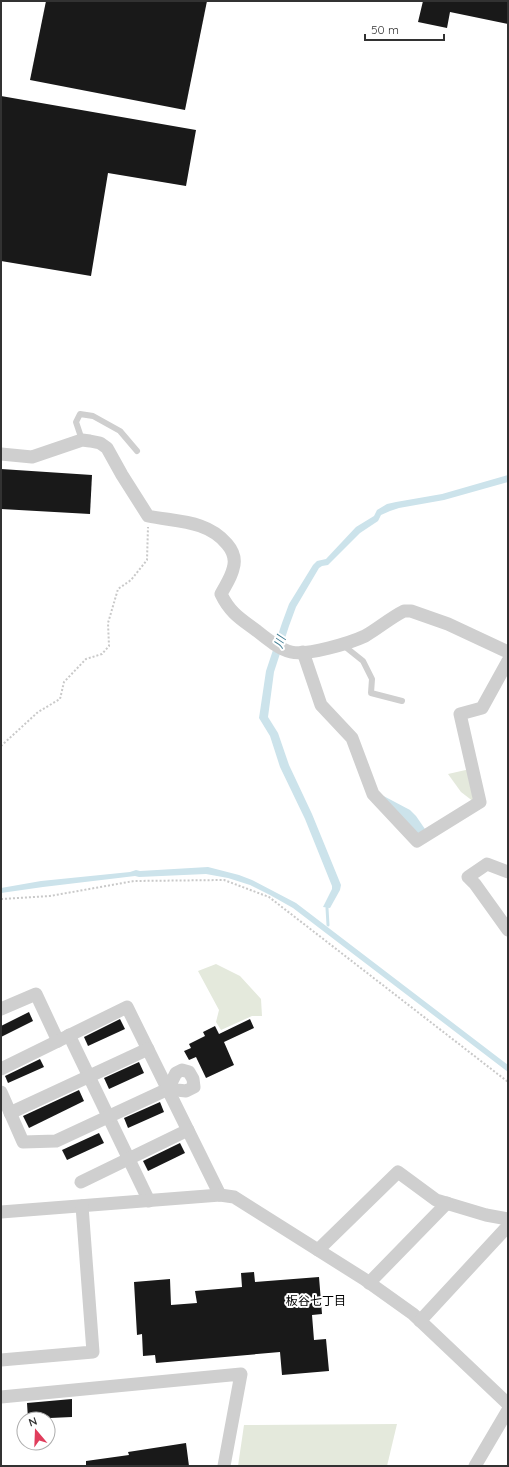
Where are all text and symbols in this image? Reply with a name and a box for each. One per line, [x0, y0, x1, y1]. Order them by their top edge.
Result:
scale bar [365, 16, 444, 42]
text: 50 m [371, 22, 399, 37]
water label: 川 [270, 632, 289, 650]
district label: 板谷七丁目 [286, 1293, 346, 1308]
north arrow [16, 1411, 56, 1451]
text: N [27, 1414, 39, 1429]

